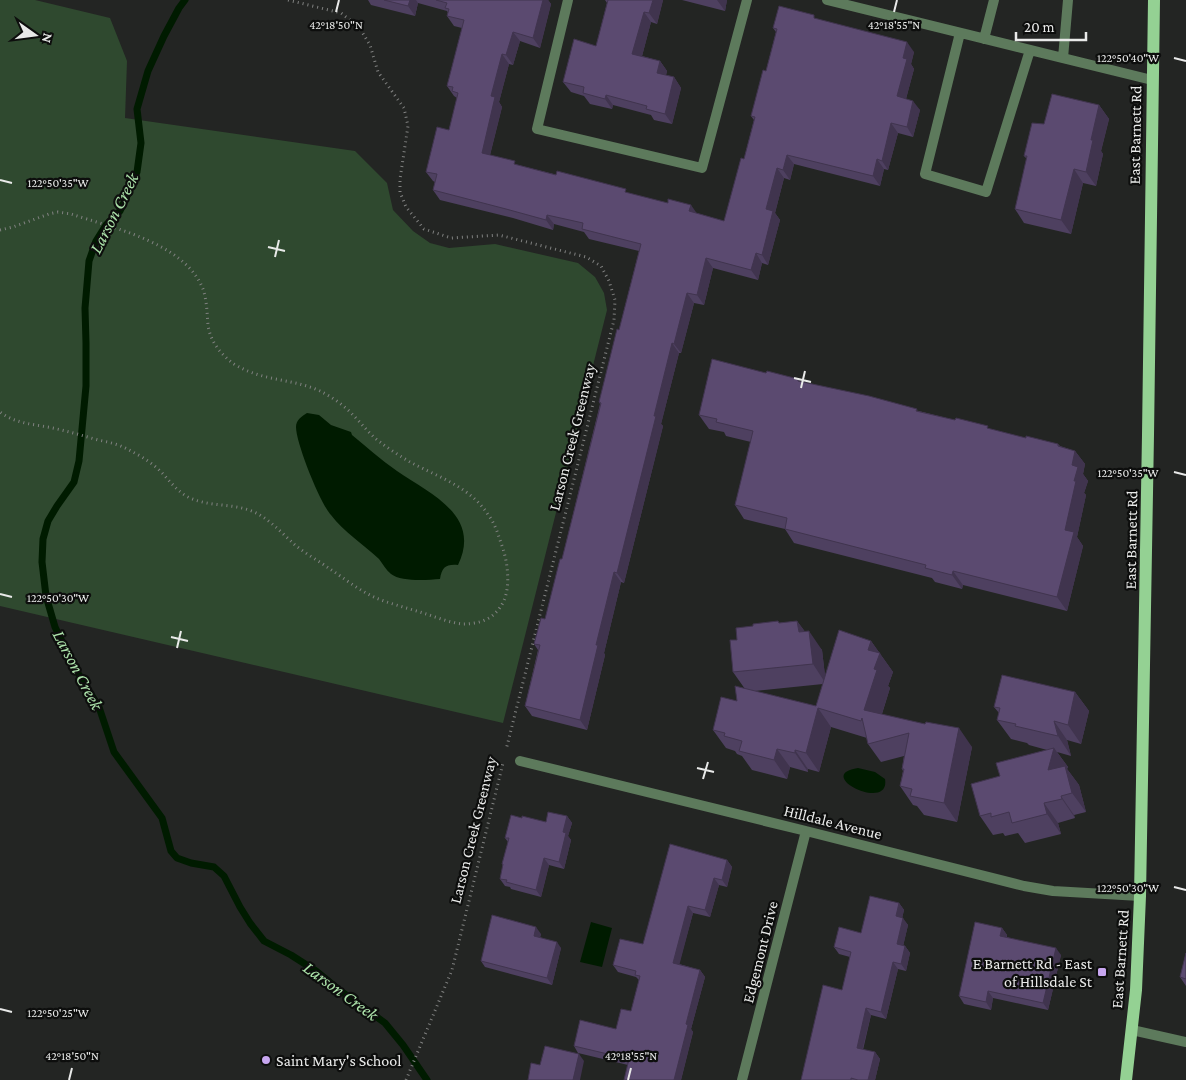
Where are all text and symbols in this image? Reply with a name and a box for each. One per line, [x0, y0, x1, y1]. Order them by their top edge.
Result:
north arrow [10, 10, 60, 60]
scale bar [1016, 10, 1086, 42]
text: 42°18'50"N [309, 18, 363, 32]
text: 42°18'55"N [868, 18, 920, 32]
text: 20 m [1024, 19, 1055, 35]
text: N [39, 32, 57, 45]
text: 122°50'40"W [1097, 51, 1159, 65]
street label: East Barnett Rd [1126, 85, 1144, 185]
water label: Larson Creek [85, 169, 143, 256]
text: 122°50'35"W [27, 176, 89, 190]
street label: Larson Creek Greenway [546, 361, 600, 512]
text: 122°50'35"W [1097, 466, 1159, 480]
street label: East Barnett Rd [1122, 490, 1140, 590]
text: 122°50'30"W [27, 591, 89, 605]
water label: Larson Creek [49, 627, 108, 714]
street label: Larson Creek Greenway [447, 754, 501, 905]
street label: Hilldale Avenue [782, 802, 884, 842]
text: 122°50'30"W [1097, 881, 1159, 895]
street label: Edgemont Drive [739, 899, 782, 1005]
street label: East Barnett Rd [1108, 909, 1132, 1009]
place label: E Barnett Rd - East of Hillsdale St [973, 955, 1093, 990]
water label: Larson Creek [300, 957, 383, 1025]
marker: E Barnett Rd - East of Hillsdale St [1096, 966, 1108, 978]
text: 122°50'25"W [27, 1006, 89, 1020]
text: 42°18'50"N [45, 1049, 99, 1063]
text: 42°18'55"N [605, 1049, 657, 1063]
place label: Saint Mary's School [276, 1052, 401, 1070]
marker: Saint Mary's School [260, 1054, 272, 1066]

